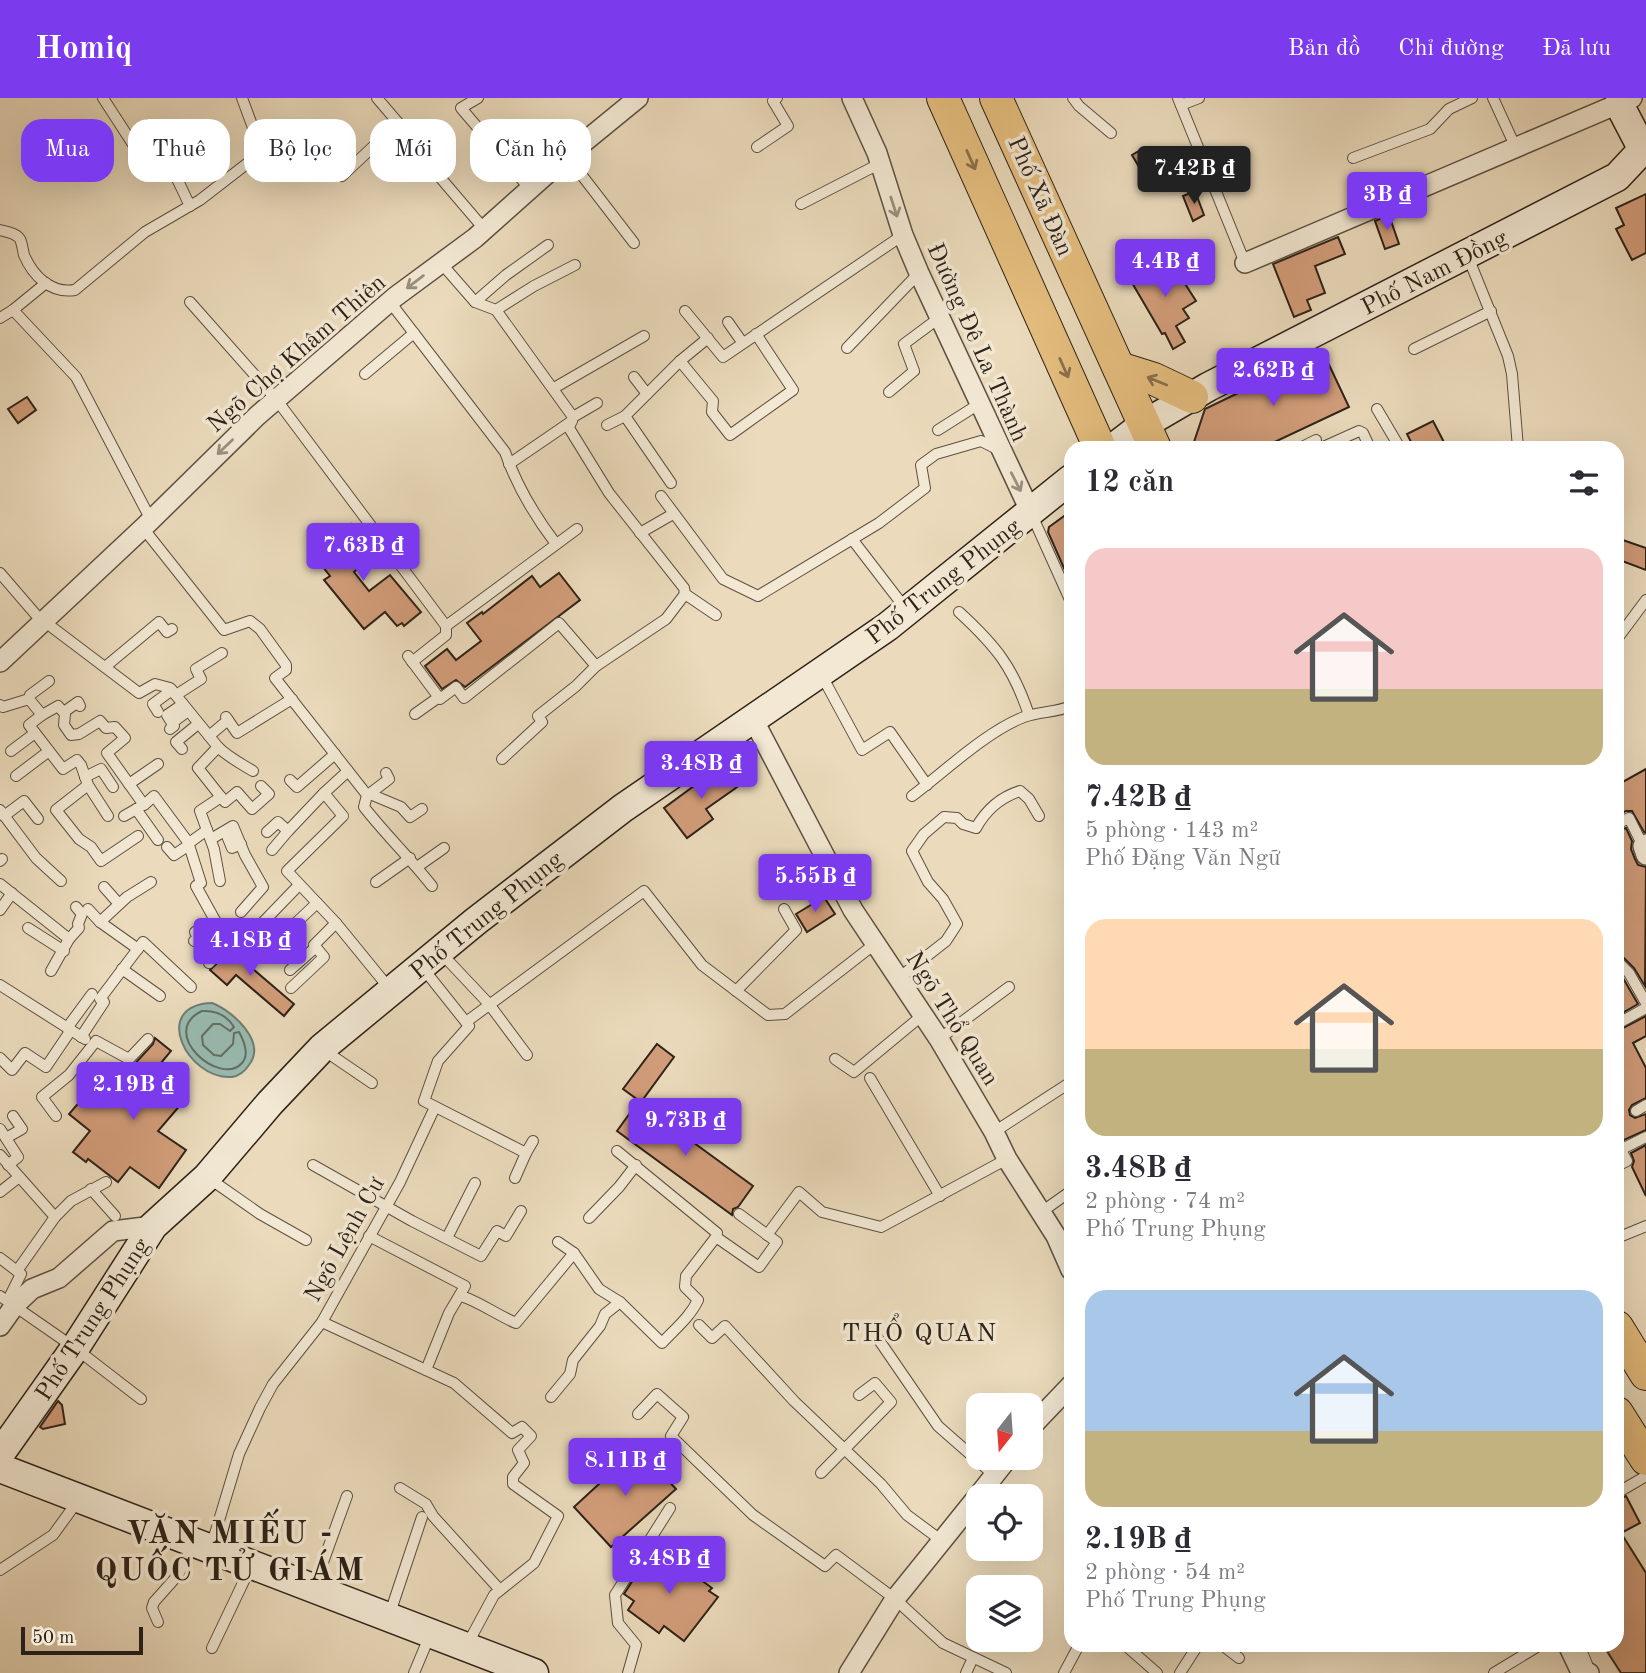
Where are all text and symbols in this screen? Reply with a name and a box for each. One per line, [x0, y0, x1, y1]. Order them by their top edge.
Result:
text: Homiq [35, 33, 132, 66]
text: Bản đồ [1288, 37, 1360, 61]
text: Chỉ đường [1398, 37, 1504, 61]
text: Đã lưu [1542, 37, 1611, 61]
chip: Mua [21, 119, 114, 182]
chip: Thuê [128, 119, 230, 182]
chip: Bộ lọc [244, 119, 356, 182]
chip: Mới [370, 119, 456, 182]
chip: Căn hộ [470, 119, 591, 182]
street label: Phố Xã Đàn [1002, 133, 1077, 260]
pin: 7.42B ₫ [1129, 146, 1259, 206]
one-way arrow [965, 149, 978, 170]
text: 7.42B ₫ [1153, 157, 1235, 180]
pin: 3B ₫ [1346, 172, 1428, 232]
text: 3B ₫ [1363, 183, 1411, 206]
one-way arrow [889, 196, 902, 218]
street label: Phố Nam Đồng [1357, 225, 1512, 321]
street label: Đường Đê La Thành [922, 240, 1031, 446]
pin: 4.4B ₫ [1108, 240, 1222, 299]
text: 4.4B ₫ [1131, 250, 1199, 273]
street label: Ngõ Chợ Khâm Thiên [204, 271, 391, 438]
one-way arrow [407, 274, 425, 289]
pin: 2.62B ₫ [1208, 348, 1338, 408]
one-way arrow [1058, 356, 1071, 378]
text: 2.62B ₫ [1232, 359, 1314, 382]
one-way arrow [1146, 373, 1168, 386]
one-way arrow [217, 438, 234, 455]
icon: filters [1565, 464, 1603, 502]
text: 12 căn [1085, 468, 1174, 498]
one-way arrow [1010, 471, 1023, 492]
street label: Phố Trung Phụng [862, 514, 1026, 650]
pin: 7.63B ₫ [298, 524, 428, 583]
text: 7.63B ₫ [322, 534, 404, 557]
icon: home [1281, 594, 1407, 720]
pin: 3.48B ₫ [636, 742, 766, 801]
text: 3.48B ₫ [660, 752, 742, 775]
text: 7.42B ₫ [1085, 783, 1191, 813]
text: 5 phòng · 143 m² [1085, 819, 1258, 842]
street label: Phố Trung Phụng [406, 847, 568, 985]
text: Phố Đặng Văn Ngữ [1085, 847, 1280, 870]
pin: 5.55B ₫ [750, 854, 880, 914]
text: 5.55B ₫ [774, 865, 856, 888]
pin: 4.18B ₫ [185, 918, 315, 978]
text: 4.18B ₫ [209, 929, 291, 952]
street label: Ngõ Thổ Quan [901, 947, 1004, 1090]
icon: home [1281, 965, 1407, 1091]
pin: 2.19B ₫ [68, 1062, 198, 1122]
text: 2.19B ₫ [92, 1073, 174, 1096]
pin: 9.73B ₫ [620, 1098, 750, 1158]
text: 9.73B ₫ [644, 1109, 726, 1132]
text: 3.48B ₫ [1085, 1154, 1191, 1184]
street label: Ngõ Lệnh Cư [302, 1173, 390, 1306]
text: 2 phòng · 74 m² [1085, 1190, 1245, 1213]
text: Phố Trung Phụng [1085, 1218, 1266, 1241]
street label: Phố Trung Phụng [31, 1234, 155, 1406]
district label: THỔ QUAN [842, 1313, 998, 1347]
icon: home [1281, 1336, 1407, 1462]
north arrow [966, 1393, 1043, 1470]
map controls [966, 1393, 1043, 1652]
pin: 8.11B ₫ [560, 1438, 690, 1498]
text: 8.11B ₫ [584, 1449, 666, 1472]
button: locate [966, 1484, 1043, 1561]
district label: VĂN MIẾU - QUỐC TỬ GIÁM [94, 1508, 366, 1588]
text: 2.19B ₫ [1085, 1525, 1191, 1555]
pin: 3.48B ₫ [604, 1536, 734, 1596]
text: 3.48B ₫ [628, 1547, 710, 1570]
text: 2 phòng · 54 m² [1085, 1561, 1245, 1584]
button: layers [966, 1575, 1043, 1652]
text: Phố Trung Phụng [1085, 1589, 1266, 1612]
scale bar [21, 1624, 144, 1656]
text: 50 m [32, 1629, 74, 1648]

